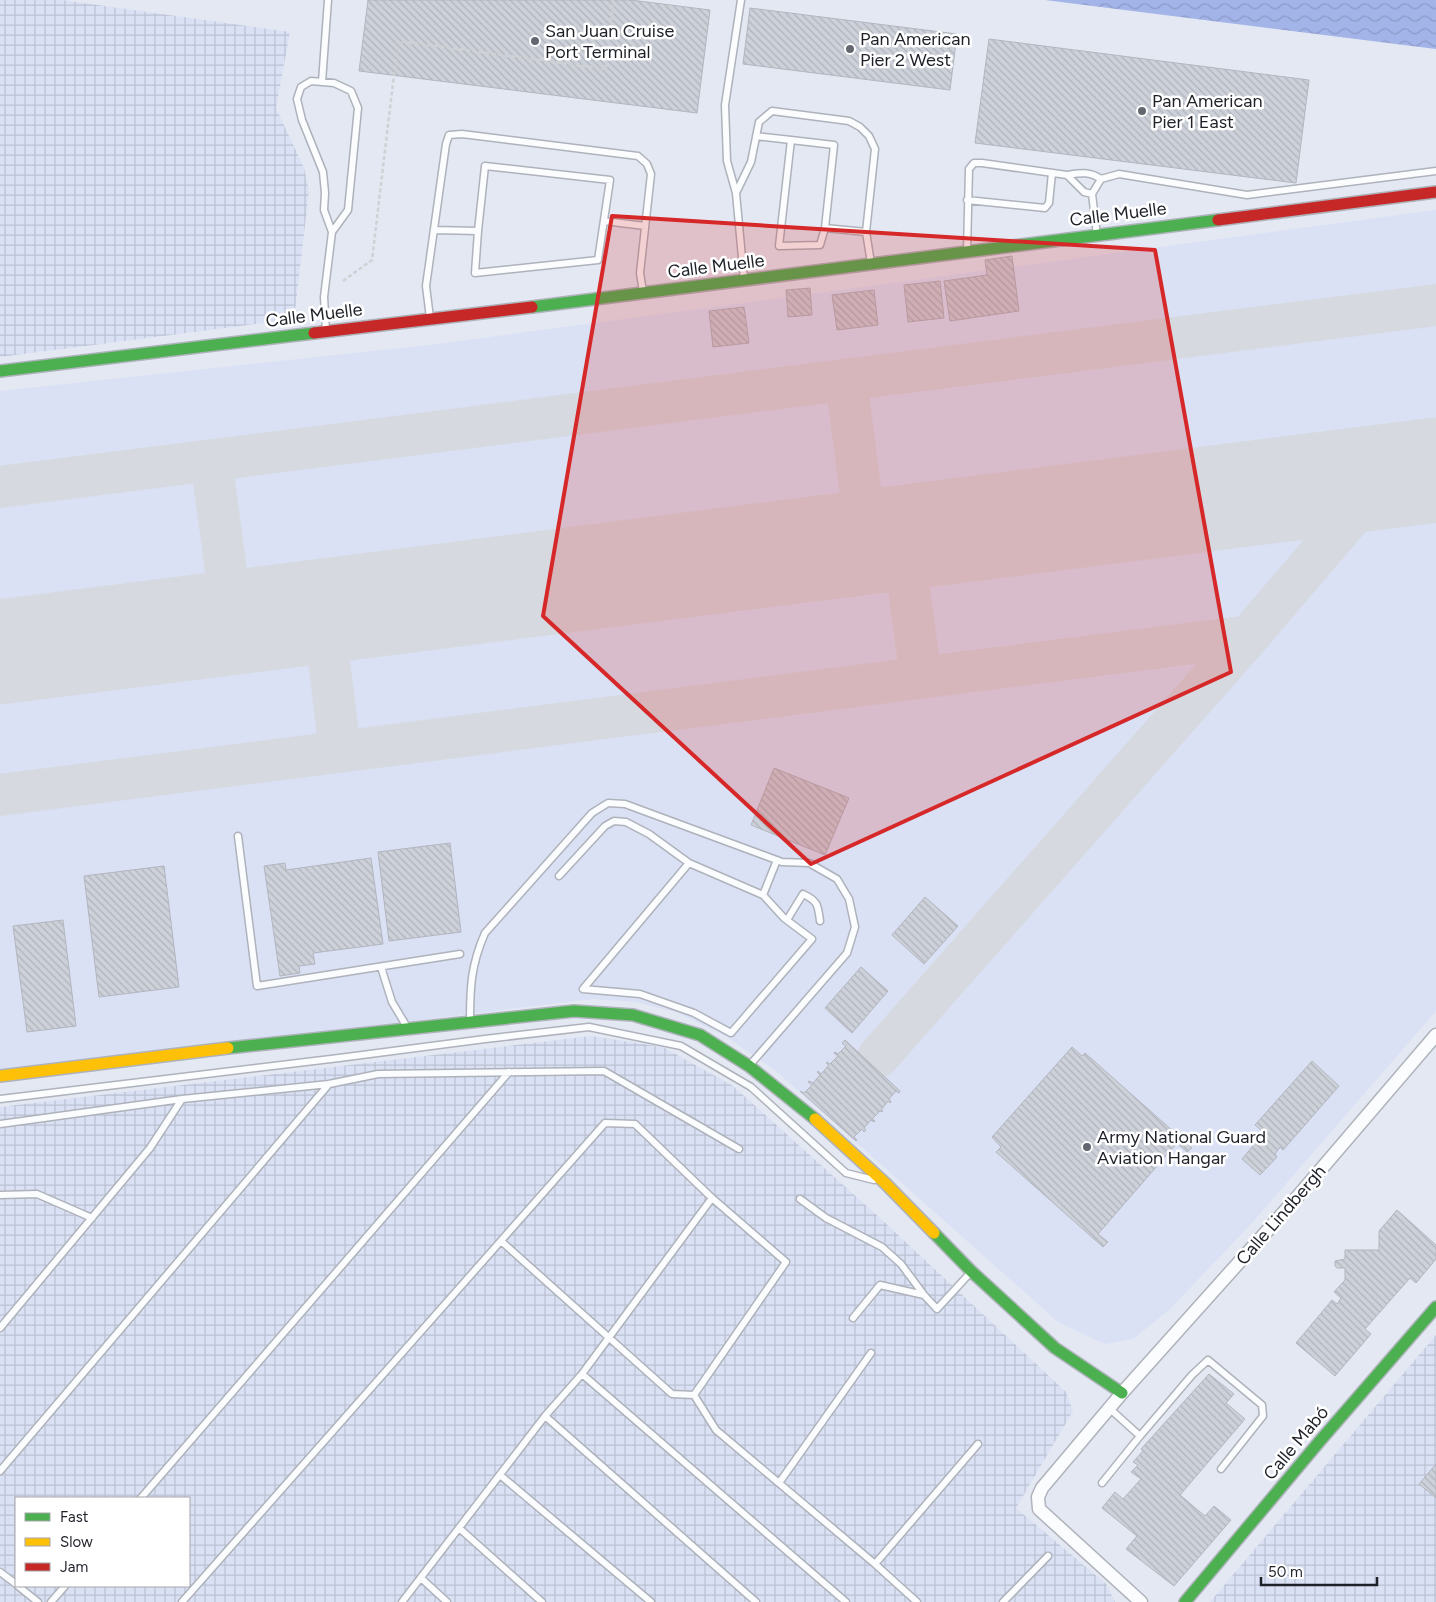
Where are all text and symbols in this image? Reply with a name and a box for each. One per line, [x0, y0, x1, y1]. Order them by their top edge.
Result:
place label: San Juan Cruise Port Terminal [545, 20, 674, 63]
place label: Pan American Pier 2 West [860, 28, 970, 71]
marker: San Juan Cruise Port Terminal [529, 35, 541, 47]
marker: Pan American Pier 2 West [844, 43, 856, 55]
place label: Pan American Pier 1 East [1152, 90, 1262, 133]
marker: Pan American Pier 1 East [1136, 105, 1148, 117]
street label: Calle Muelle [1068, 197, 1168, 231]
street label: Calle Muelle [666, 249, 766, 283]
street label: Calle Muelle [264, 298, 364, 332]
place label: Army National Guard Aviation Hangar [1097, 1126, 1266, 1169]
marker: Army National Guard Aviation Hangar [1081, 1141, 1093, 1153]
street label: Calle Lindbergh [1232, 1160, 1330, 1270]
street label: Calle Mabó [1259, 1402, 1333, 1484]
legend [15, 1497, 190, 1587]
text: Fast [60, 1508, 89, 1526]
text: Slow [60, 1533, 93, 1551]
scale bar [1261, 1554, 1377, 1586]
text: Jam [60, 1558, 88, 1576]
text: 50 m [1268, 1563, 1303, 1581]

